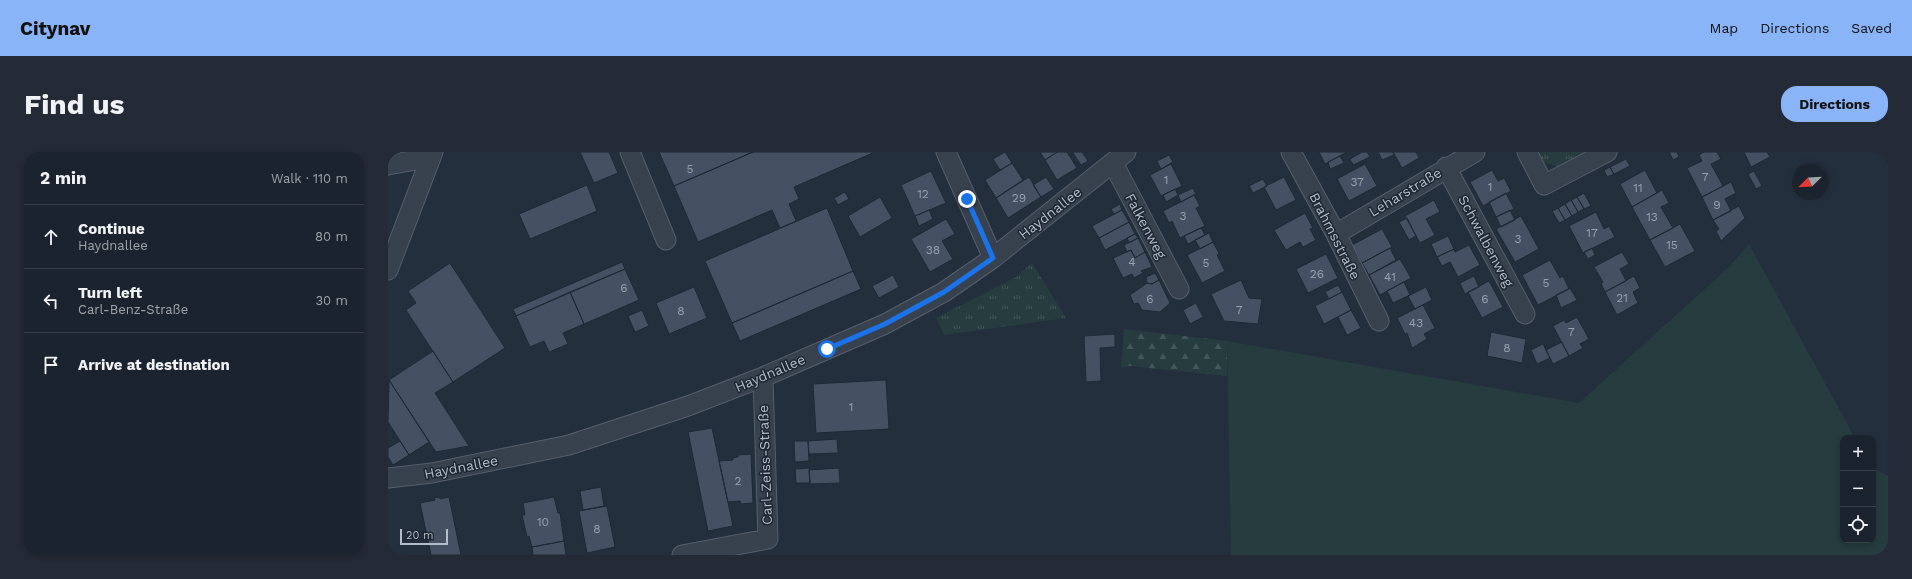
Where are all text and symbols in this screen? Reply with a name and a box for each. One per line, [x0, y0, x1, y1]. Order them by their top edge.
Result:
text: Citynav [20, 17, 91, 40]
text: Map [1710, 20, 1738, 36]
text: Directions [1760, 20, 1829, 36]
text: Saved [1851, 20, 1892, 36]
button: Directions [1781, 86, 1888, 122]
text: Find us [24, 88, 124, 121]
house number: 5 [687, 162, 694, 176]
street label: Leharstraße [1366, 164, 1444, 220]
north arrow [1792, 164, 1828, 200]
text: 2 min [40, 168, 86, 188]
house number: 7 [1702, 170, 1709, 184]
text: Walk · 110 m [271, 171, 348, 186]
house number: 1 [1164, 173, 1168, 187]
house number: 37 [1350, 175, 1364, 189]
house number: 1 [1488, 180, 1492, 194]
house number: 11 [1633, 181, 1643, 195]
street label: Haydnallee [1016, 184, 1084, 242]
house number: 12 [917, 187, 929, 201]
route end [958, 190, 976, 208]
street label: Brahmsstraße [1306, 190, 1364, 282]
house number: 29 [1012, 191, 1026, 205]
street label: Falkenweg [1122, 191, 1170, 262]
street label: Schwalbenweg [1455, 192, 1517, 290]
house number: 9 [1713, 198, 1721, 212]
house number: 3 [1180, 209, 1187, 223]
house number: 13 [1646, 210, 1658, 224]
text: Continue [78, 220, 145, 238]
icon: ahead [40, 226, 62, 248]
house number: 17 [1586, 226, 1598, 240]
text: 80 m [315, 229, 348, 244]
house number: 3 [1515, 232, 1522, 246]
text: Haydnallee [78, 238, 148, 253]
house number: 15 [1666, 238, 1678, 252]
house number: 38 [926, 243, 940, 257]
house number: 4 [1128, 255, 1136, 269]
house number: 5 [1203, 256, 1210, 270]
house number: 26 [1310, 267, 1324, 281]
house number: 41 [1384, 270, 1396, 284]
house number: 5 [1543, 276, 1550, 290]
house number: 6 [620, 281, 628, 295]
text: Turn left [78, 284, 142, 302]
icon: left [40, 290, 62, 312]
house number: 21 [1616, 291, 1628, 305]
house number: 6 [1146, 292, 1154, 306]
house number: 6 [1481, 292, 1489, 306]
text: 30 m [316, 293, 348, 308]
text: Carl-Benz-Straße [78, 302, 188, 317]
house number: 7 [1236, 303, 1243, 317]
house number: 8 [677, 304, 685, 318]
house number: 43 [1409, 316, 1423, 330]
house number: 7 [1568, 325, 1575, 339]
route start [818, 340, 836, 358]
house number: 8 [1503, 341, 1511, 355]
street label: Haydnallee [732, 351, 808, 395]
icon: arrive [40, 354, 62, 376]
text: Arrive at destination [78, 356, 230, 374]
house number: 1 [849, 400, 853, 414]
street label: Carl-Zeiss-Straße [755, 405, 775, 525]
map controls [1840, 435, 1876, 543]
button: + [1840, 435, 1876, 471]
street label: Haydnallee [423, 452, 499, 482]
button: − [1840, 471, 1876, 507]
house number: 2 [735, 474, 742, 488]
button: locate [1840, 507, 1876, 543]
house number: 10 [537, 515, 549, 529]
house number: 8 [593, 522, 601, 536]
scale bar [400, 527, 448, 546]
text: 20 m [406, 529, 434, 542]

